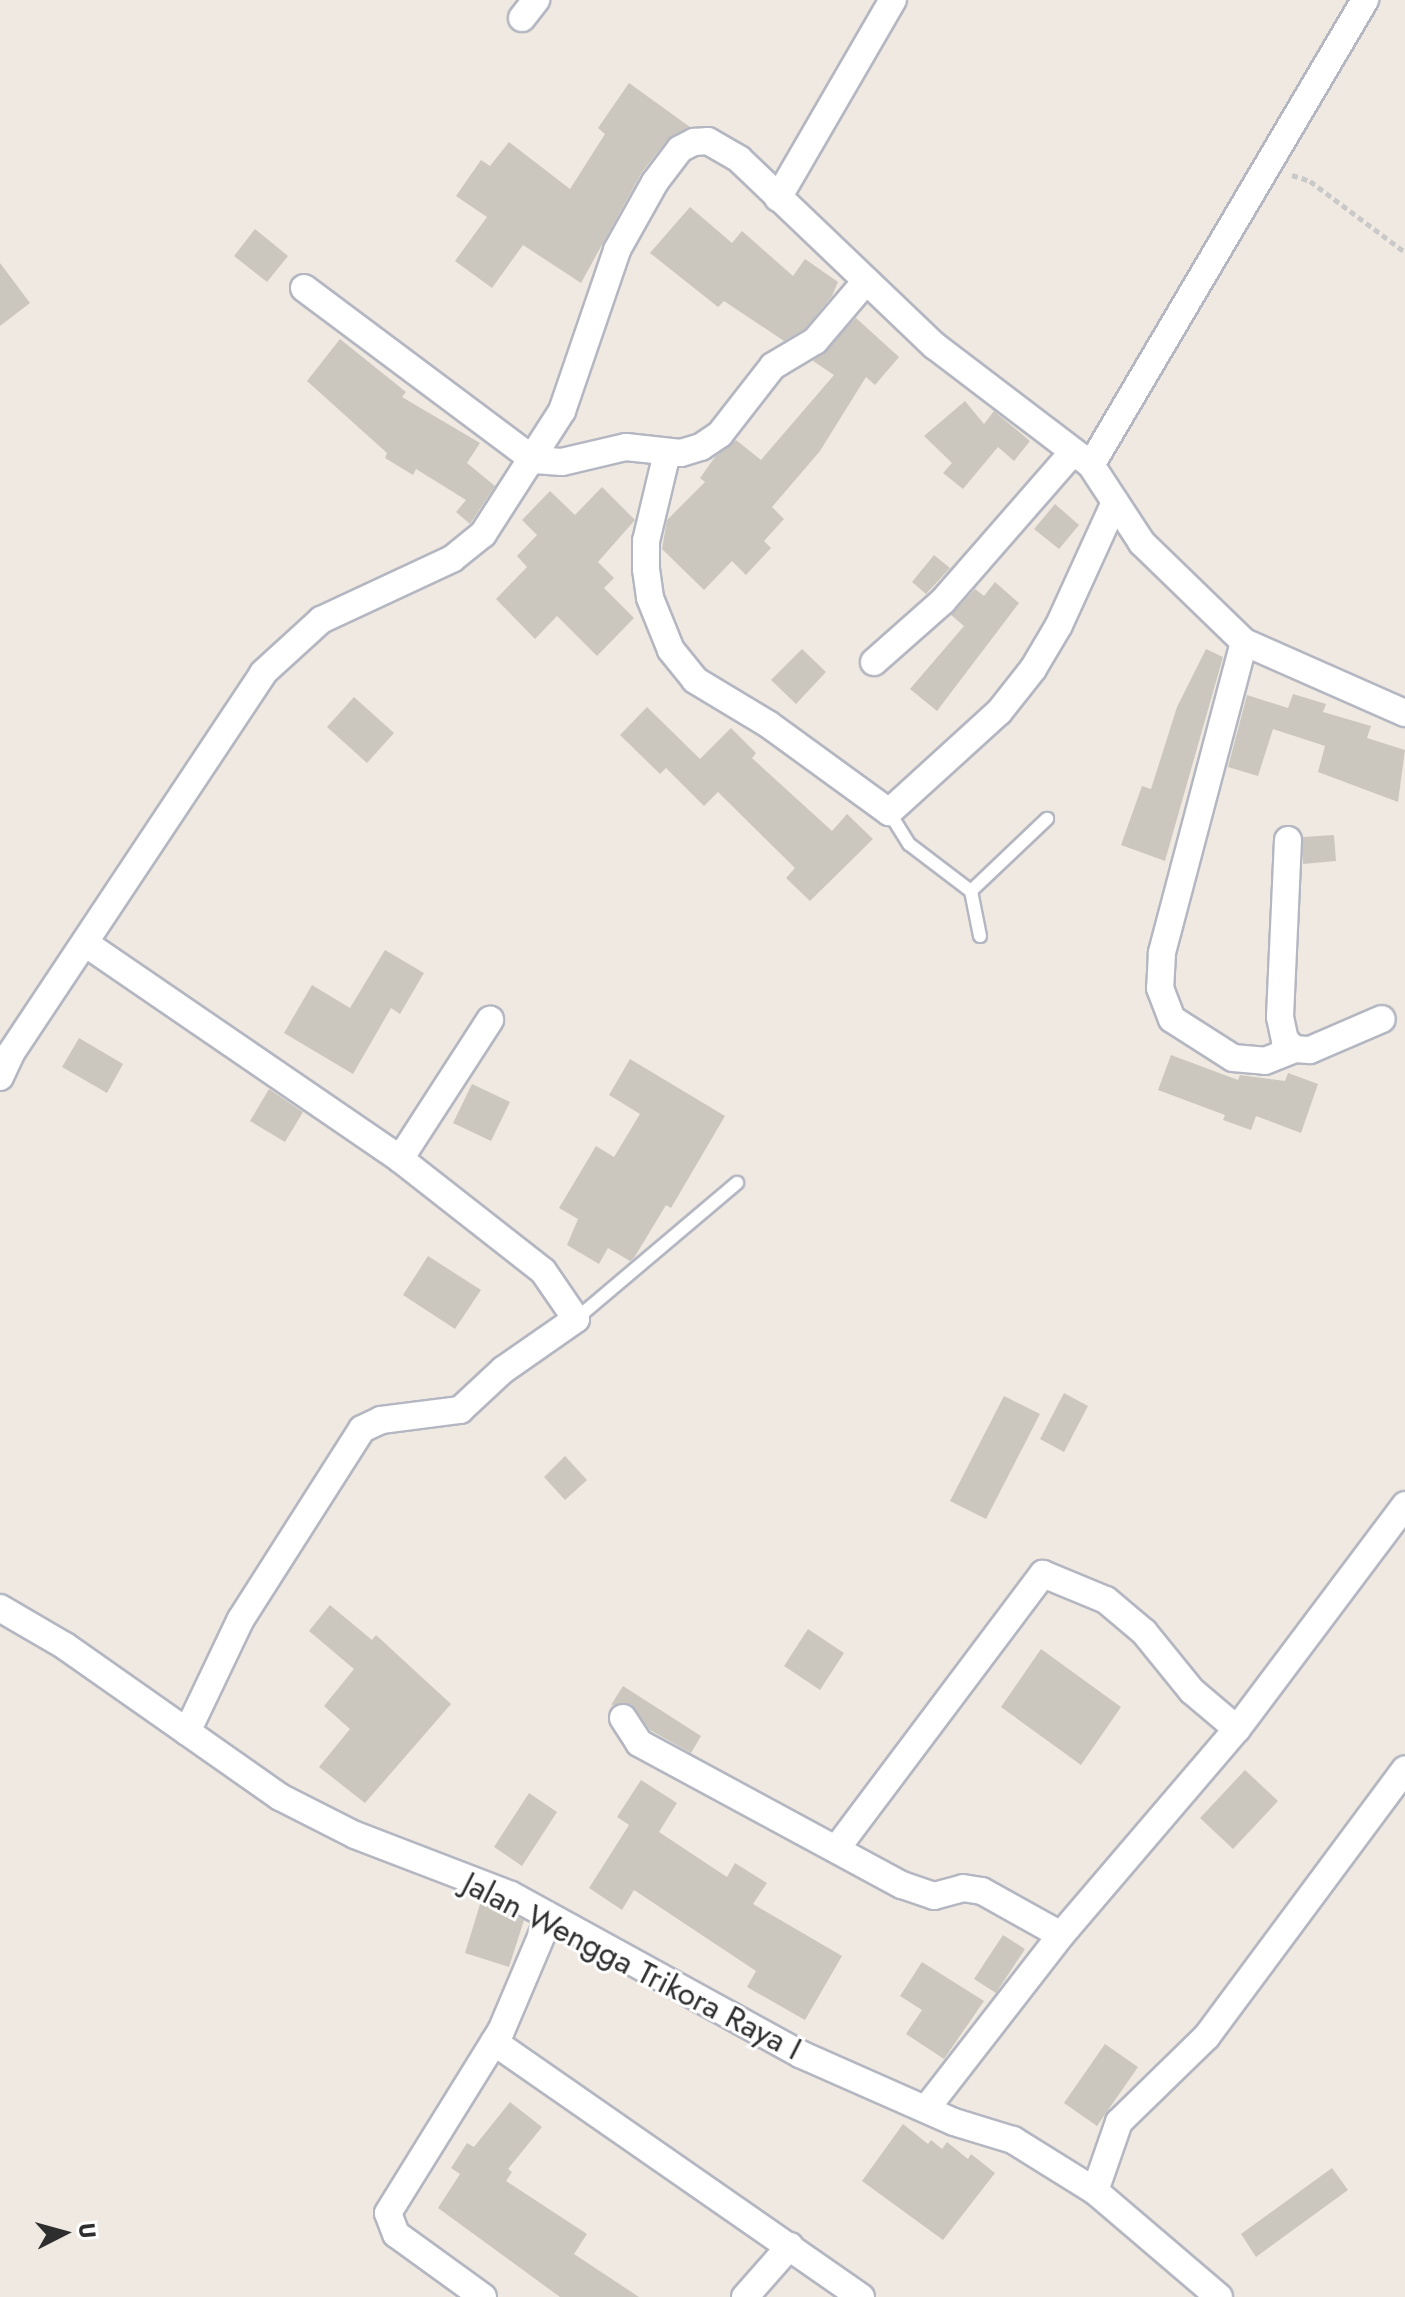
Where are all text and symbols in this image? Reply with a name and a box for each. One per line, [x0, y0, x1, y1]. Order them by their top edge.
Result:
street label: Jalan Wengga Trikora Raya I [456, 1864, 808, 2068]
north arrow [24, 2193, 104, 2273]
text: U [71, 2221, 105, 2240]

